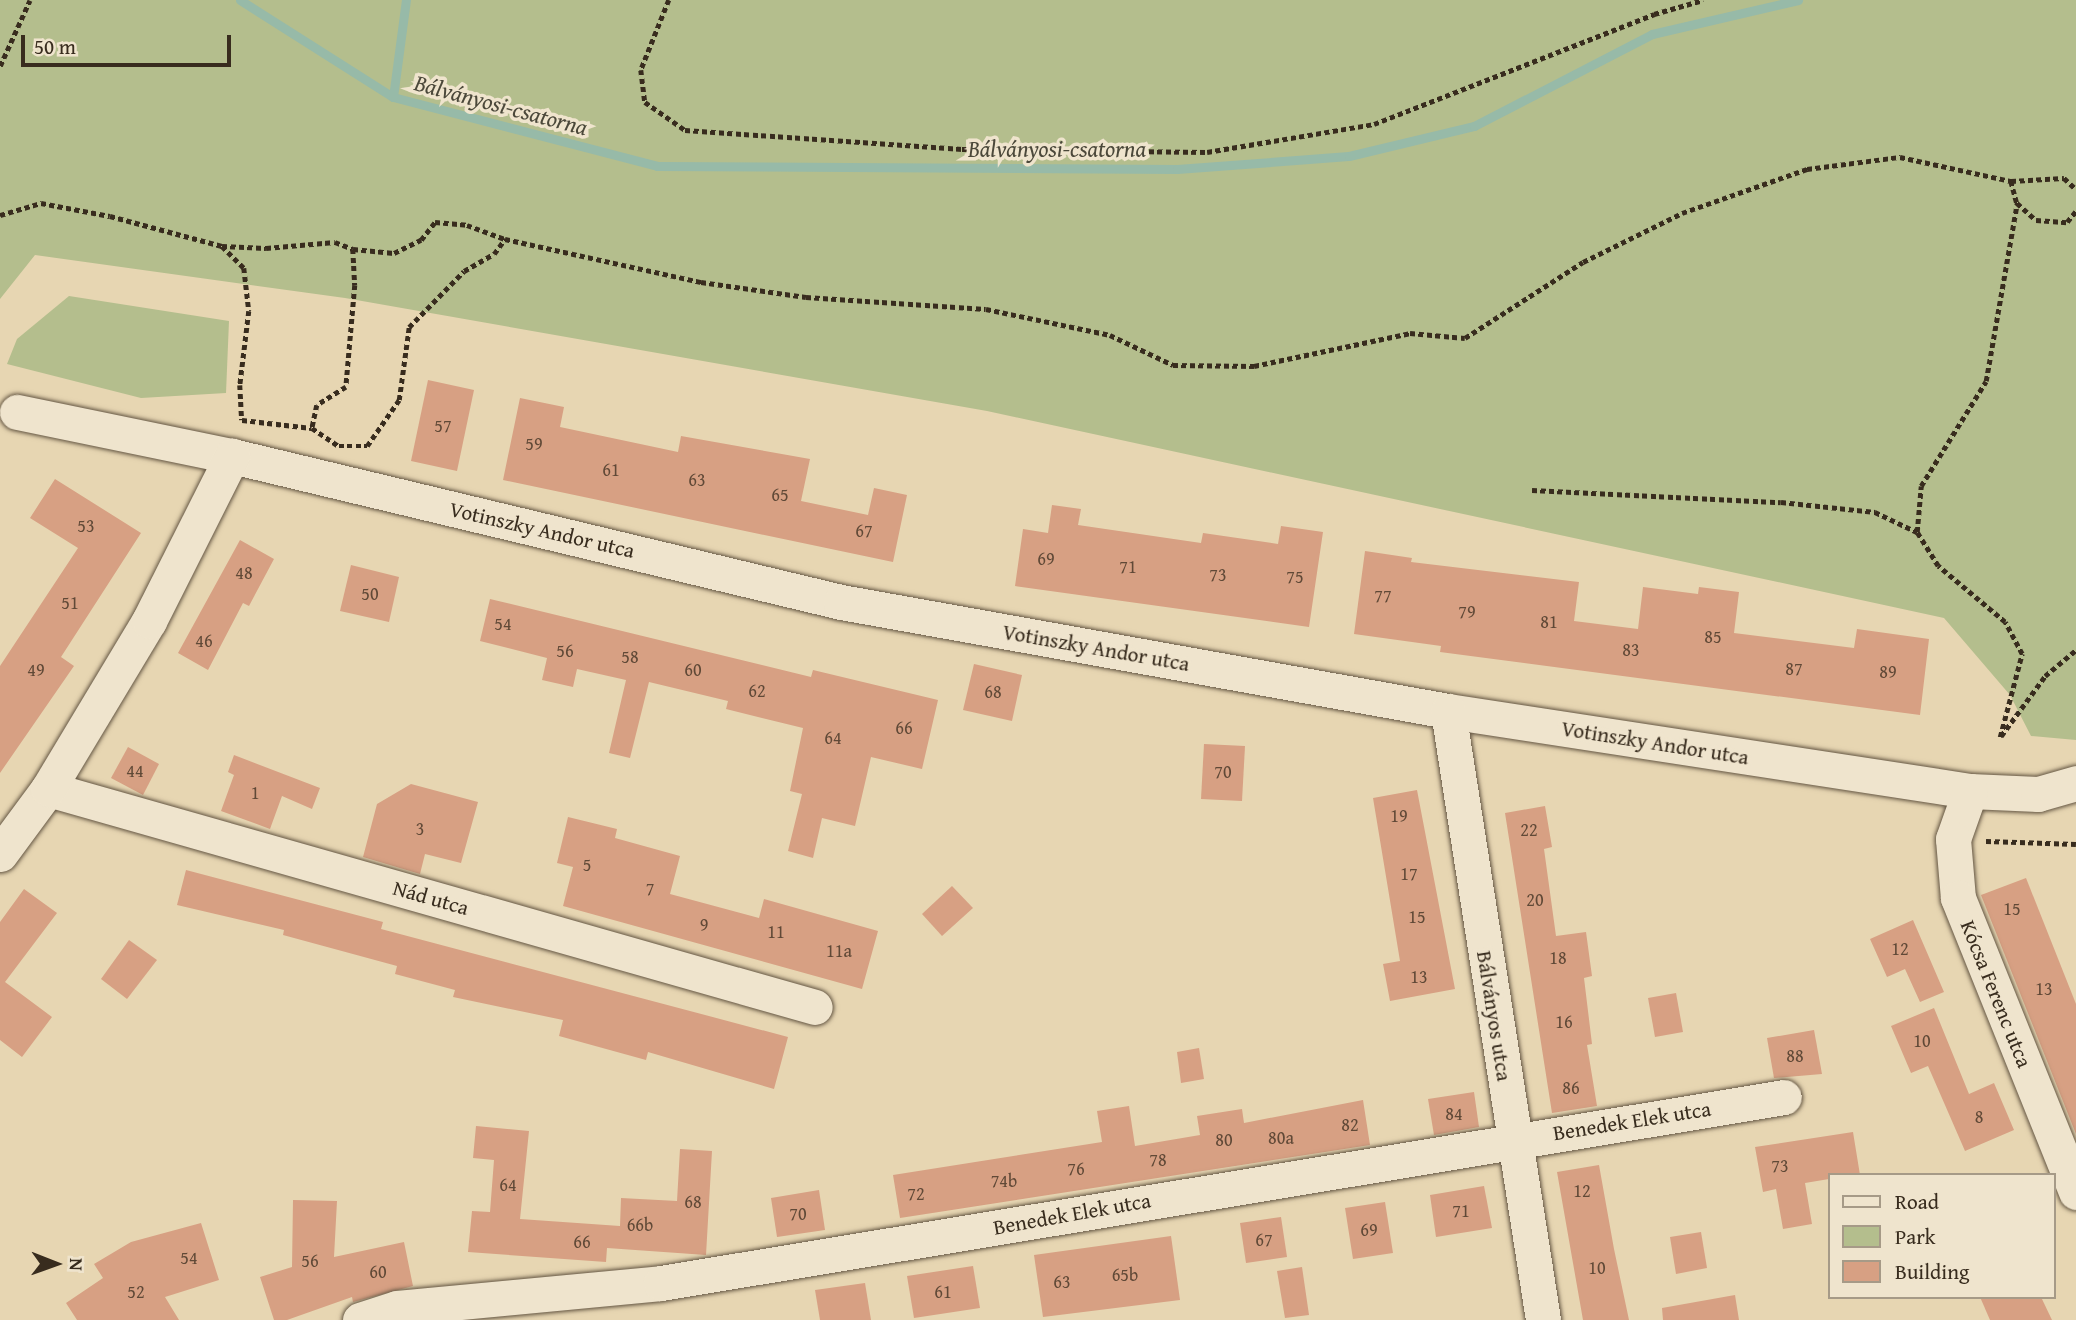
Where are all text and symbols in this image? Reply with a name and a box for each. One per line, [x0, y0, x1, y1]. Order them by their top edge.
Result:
scale bar [24, 21, 234, 65]
text: 50 m [34, 31, 76, 62]
water label: Bálványosi-csatorna [411, 69, 591, 141]
water label: Bálványosi-csatorna [968, 135, 1146, 163]
house number: 57 [434, 415, 452, 437]
house number: 59 [525, 433, 543, 455]
house number: 61 [602, 459, 620, 481]
house number: 63 [688, 469, 706, 491]
house number: 65 [771, 484, 789, 506]
street label: Votinszky Andor utca [447, 496, 637, 564]
house number: 53 [77, 515, 95, 537]
house number: 67 [855, 520, 873, 542]
house number: 69 [1037, 548, 1055, 570]
house number: 71 [1119, 556, 1137, 578]
house number: 48 [235, 562, 253, 584]
house number: 73 [1209, 564, 1227, 586]
house number: 75 [1286, 566, 1304, 588]
house number: 50 [361, 583, 379, 605]
house number: 77 [1374, 585, 1392, 607]
house number: 51 [61, 592, 79, 614]
house number: 79 [1458, 601, 1476, 623]
house number: 81 [1540, 611, 1558, 633]
house number: 54 [494, 613, 512, 635]
street label: Votinszky Andor utca [1001, 619, 1191, 677]
house number: 85 [1704, 626, 1722, 648]
house number: 46 [195, 630, 213, 652]
house number: 83 [1622, 639, 1640, 661]
house number: 56 [556, 640, 574, 662]
house number: 58 [621, 646, 639, 668]
house number: 87 [1785, 658, 1803, 680]
house number: 49 [27, 659, 45, 681]
house number: 60 [684, 659, 702, 681]
house number: 89 [1879, 661, 1897, 683]
house number: 62 [748, 680, 766, 702]
house number: 68 [984, 681, 1002, 703]
street label: Votinszky Andor utca [1560, 716, 1750, 770]
house number: 66 [895, 717, 913, 739]
house number: 64 [824, 727, 842, 749]
house number: 44 [126, 760, 144, 782]
house number: 70 [1214, 761, 1232, 783]
house number: 1 [251, 782, 259, 804]
house number: 19 [1390, 805, 1408, 827]
house number: 3 [416, 818, 424, 840]
house number: 22 [1520, 819, 1538, 841]
house number: 5 [583, 854, 591, 876]
house number: 17 [1400, 863, 1418, 885]
street label: Nád utca [390, 875, 472, 921]
house number: 7 [646, 878, 654, 900]
house number: 20 [1526, 889, 1544, 911]
house number: 15 [2003, 898, 2021, 920]
house number: 15 [1408, 906, 1426, 928]
house number: 9 [700, 914, 708, 936]
street label: Kócsa Ferenc utca [1955, 917, 2037, 1071]
house number: 11 [767, 921, 785, 943]
house number: 12 [1891, 938, 1909, 960]
house number: 11a [826, 940, 852, 962]
house number: 18 [1549, 947, 1567, 969]
street label: Bálványos utca [1471, 949, 1517, 1083]
house number: 13 [1410, 966, 1428, 988]
house number: 13 [2035, 978, 2053, 1000]
house number: 16 [1555, 1011, 1573, 1033]
house number: 10 [1913, 1030, 1931, 1052]
house number: 88 [1786, 1045, 1804, 1067]
house number: 86 [1562, 1077, 1580, 1099]
street label: Benedek Elek utca [1551, 1096, 1713, 1146]
house number: 84 [1445, 1103, 1463, 1125]
house number: 8 [1975, 1106, 1983, 1128]
house number: 82 [1341, 1114, 1359, 1136]
house number: 80a [1268, 1127, 1294, 1149]
house number: 80 [1215, 1129, 1233, 1151]
house number: 78 [1149, 1149, 1167, 1171]
house number: 73 [1771, 1155, 1789, 1177]
house number: 76 [1067, 1158, 1085, 1180]
house number: 74b [991, 1170, 1017, 1192]
legend [1828, 1173, 2055, 1299]
house number: 64 [499, 1174, 517, 1196]
house number: 12 [1573, 1180, 1591, 1202]
house number: 72 [907, 1183, 925, 1205]
text: Road [1895, 1186, 1939, 1217]
street label: Benedek Elek utca [991, 1188, 1153, 1240]
house number: 68 [684, 1191, 702, 1213]
house number: 71 [1452, 1200, 1470, 1222]
house number: 70 [789, 1203, 807, 1225]
house number: 66b [627, 1214, 653, 1236]
house number: 69 [1360, 1219, 1378, 1241]
text: Park [1895, 1221, 1936, 1252]
north arrow [21, 1229, 91, 1299]
house number: 67 [1255, 1229, 1273, 1251]
house number: 66 [573, 1231, 591, 1253]
house number: 54 [180, 1247, 198, 1269]
house number: 56 [301, 1250, 319, 1272]
text: Building [1895, 1256, 1969, 1287]
house number: 10 [1588, 1257, 1606, 1279]
text: N [63, 1258, 91, 1271]
house number: 60 [369, 1261, 387, 1283]
house number: 65b [1112, 1264, 1138, 1286]
house number: 63 [1053, 1271, 1071, 1293]
house number: 52 [127, 1281, 145, 1303]
house number: 61 [934, 1281, 952, 1303]

